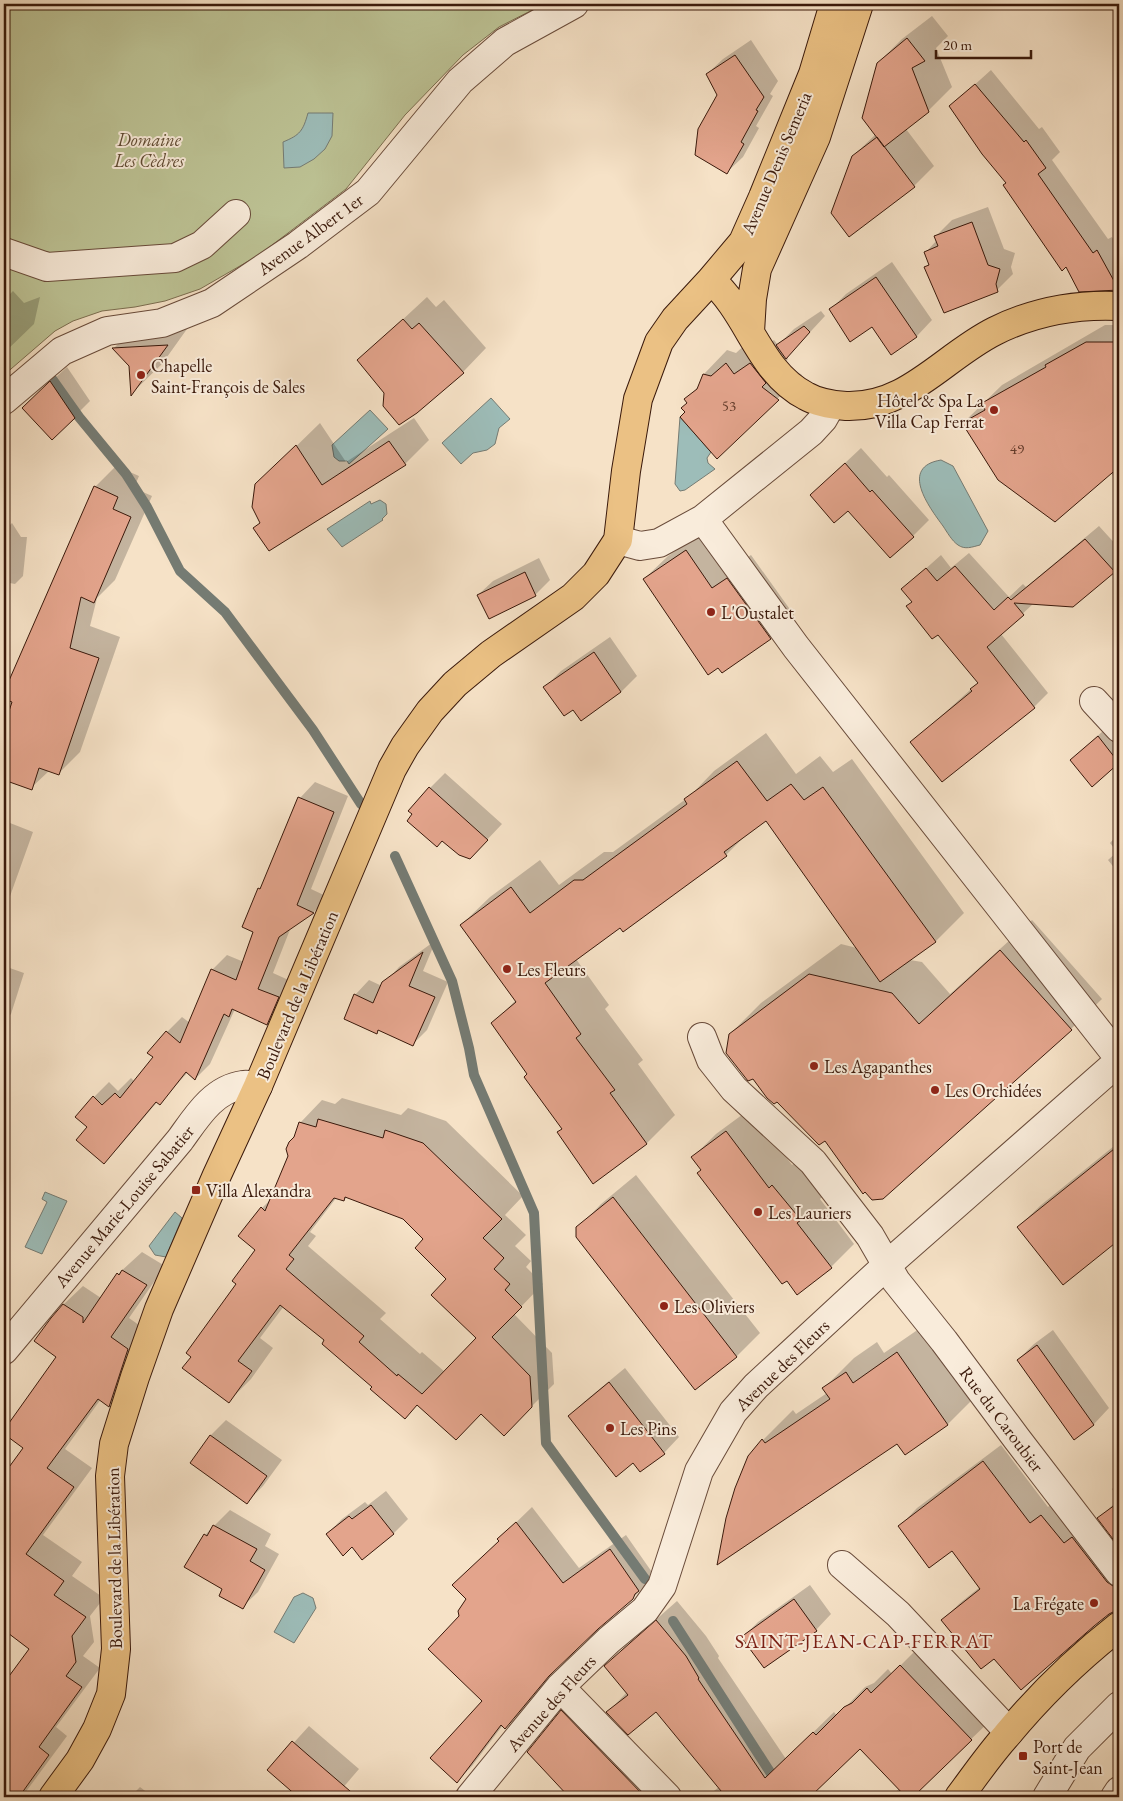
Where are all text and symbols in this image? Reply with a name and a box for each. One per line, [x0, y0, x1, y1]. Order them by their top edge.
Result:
scale bar [936, 28, 1030, 60]
text: 20 m [943, 35, 972, 54]
street label: Avenue Denis Semeria [735, 87, 817, 239]
park label: Domaine Les Cèdres [113, 128, 185, 172]
street label: Avenue Albert 1er [252, 188, 367, 281]
place label: Chapelle Saint-François de Sales [151, 354, 305, 398]
marker: Chapelle Saint-François de Sales [135, 369, 147, 381]
place label: Hôtel & Spa La Villa Cap Ferrat [875, 389, 985, 433]
house number: 53 [722, 396, 736, 415]
marker: Hôtel & Spa La Villa Cap Ferrat [988, 404, 1000, 416]
house number: 49 [1010, 439, 1024, 458]
place label: L'Oustalet [721, 601, 794, 624]
marker: L'Oustalet [705, 606, 717, 618]
street label: Boulevard de la Libération [251, 907, 343, 1083]
place label: Les Fleurs [517, 958, 586, 981]
marker: Les Fleurs [501, 963, 513, 975]
place label: Les Agapanthes [824, 1055, 932, 1078]
marker: Les Agapanthes [808, 1060, 820, 1072]
place label: Les Orchidées [945, 1079, 1042, 1102]
marker: Les Orchidées [929, 1084, 941, 1096]
street label: Avenue Marie-Louise Sabatier [49, 1120, 199, 1293]
place label: Villa Alexandra [206, 1179, 312, 1202]
marker: Villa Alexandra [190, 1184, 202, 1196]
place label: Les Lauriers [768, 1201, 852, 1224]
marker: Les Lauriers [752, 1206, 764, 1218]
place label: Les Oliviers [674, 1295, 755, 1318]
marker: Les Oliviers [658, 1300, 670, 1312]
street label: Avenue des Fleurs [729, 1314, 834, 1417]
street label: Rue du Caroubier [955, 1362, 1049, 1476]
place label: Les Pins [620, 1417, 677, 1440]
marker: Les Pins [604, 1422, 616, 1434]
street label: Boulevard de la Libération [101, 1467, 127, 1649]
place label: La Frégate [1013, 1592, 1084, 1615]
marker: La Frégate [1088, 1597, 1100, 1609]
district label: SAINT-JEAN-CAP-FERRAT [735, 1628, 993, 1654]
street label: Avenue des Fleurs [501, 1650, 601, 1757]
place label: Port de Saint-Jean [1033, 1735, 1103, 1779]
marker: Port de Saint-Jean [1017, 1750, 1029, 1762]

